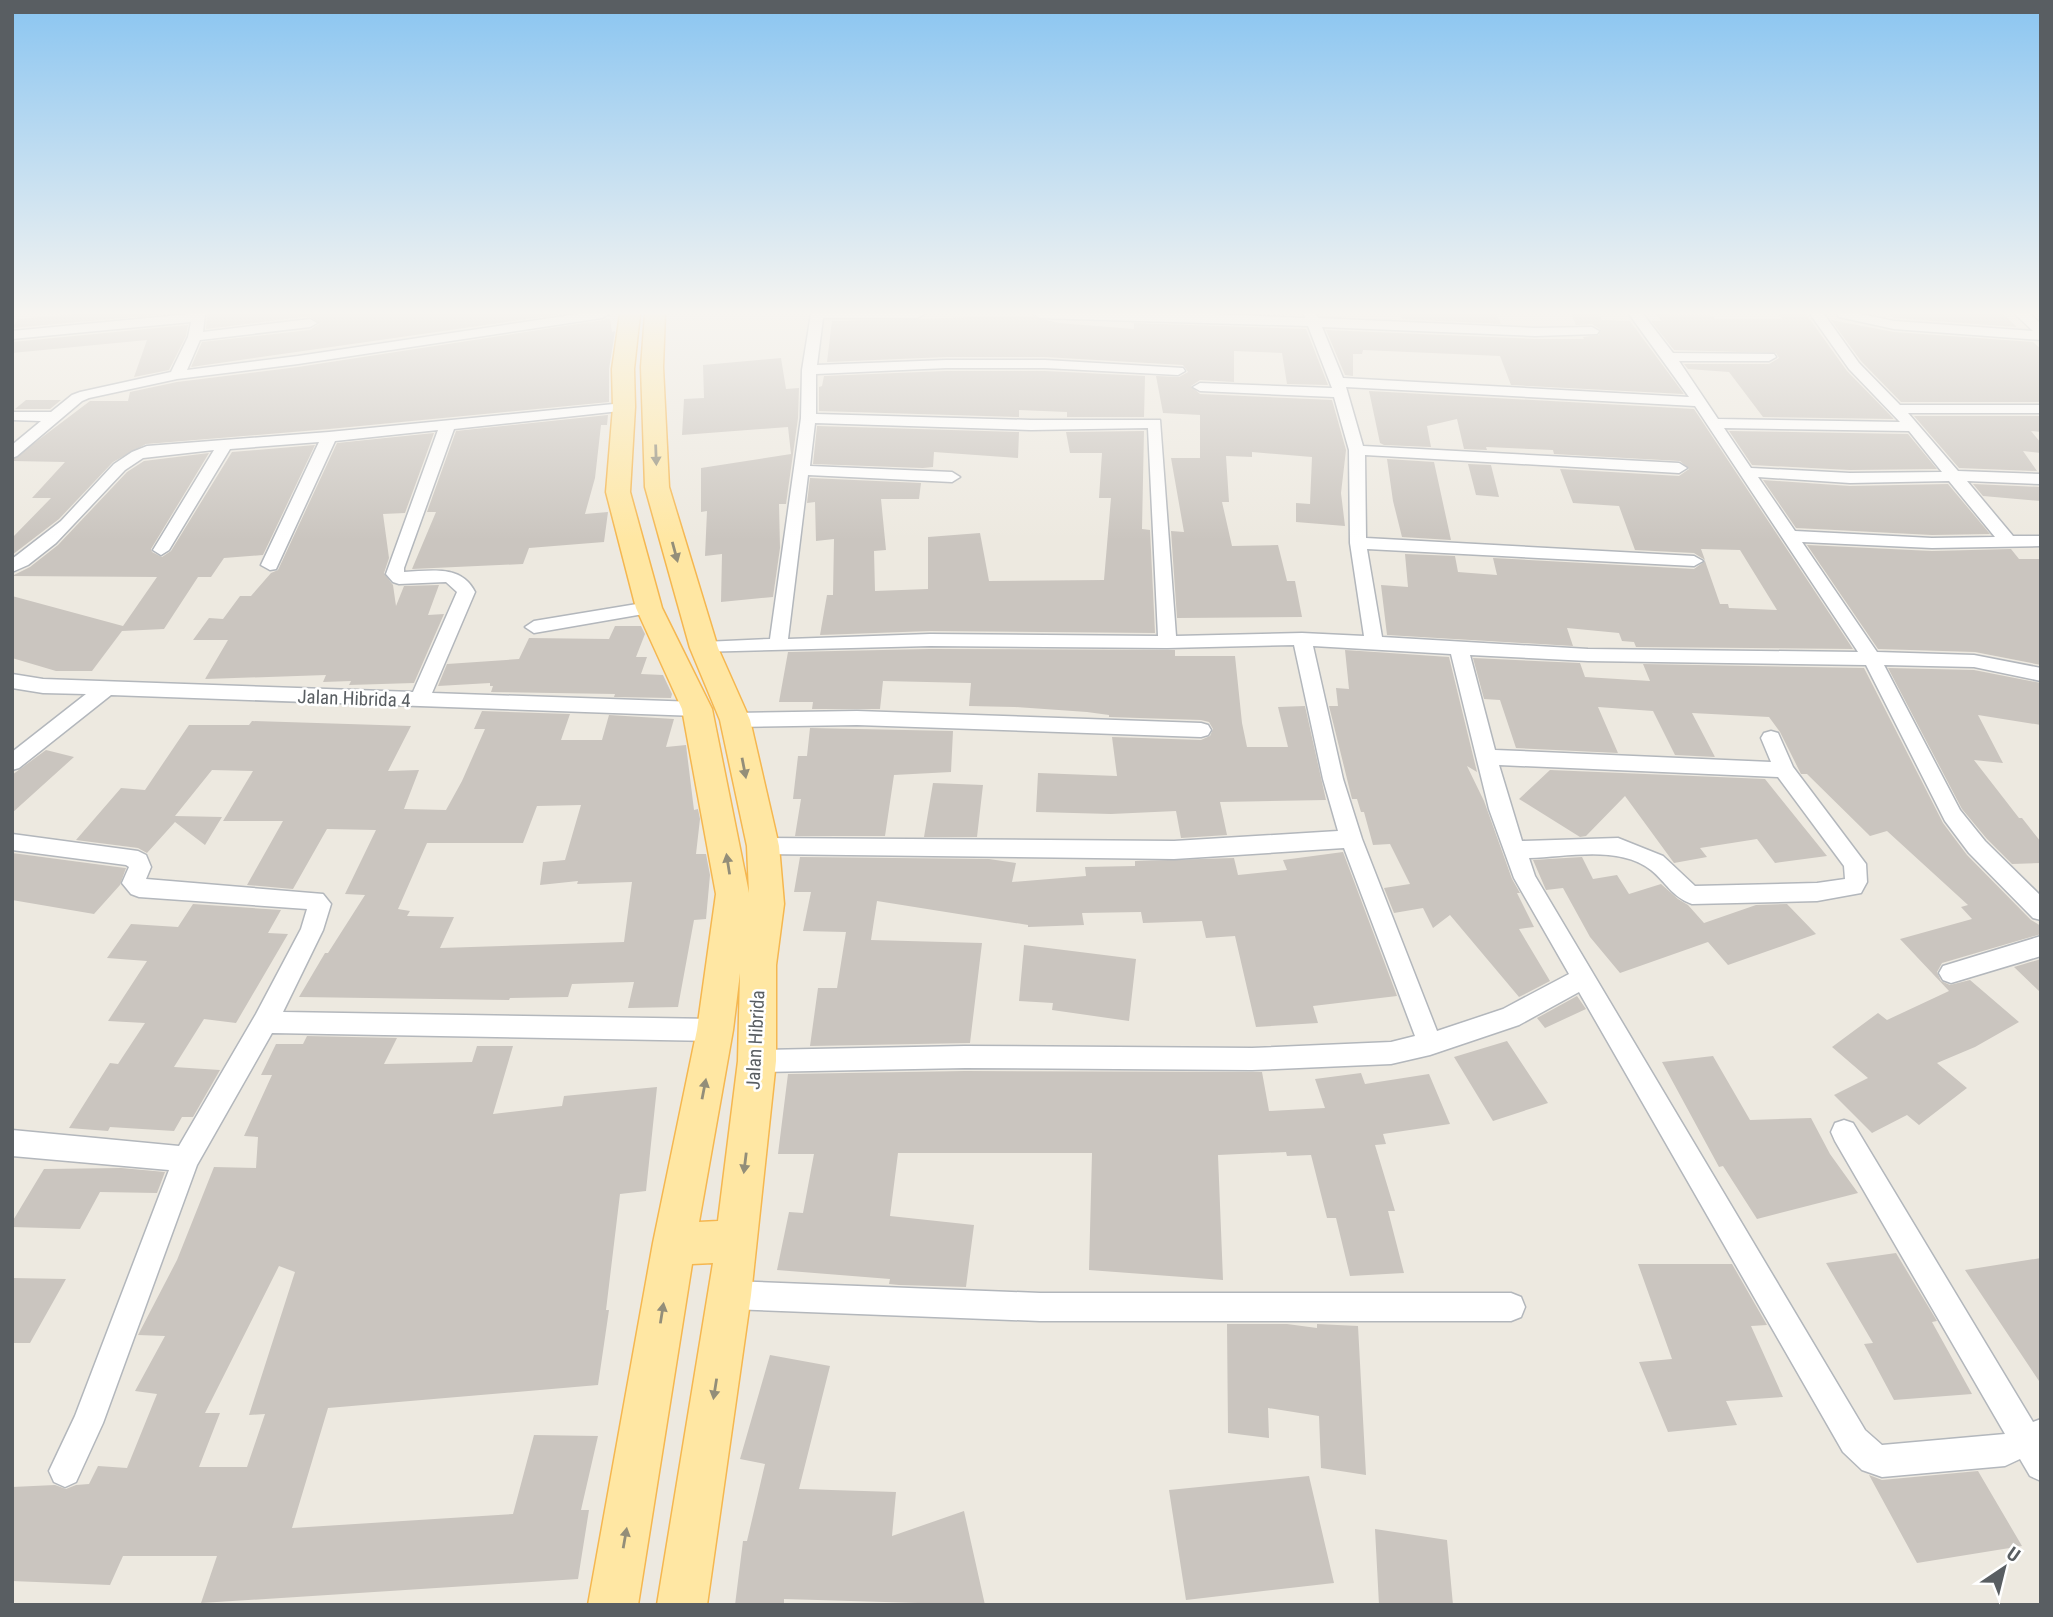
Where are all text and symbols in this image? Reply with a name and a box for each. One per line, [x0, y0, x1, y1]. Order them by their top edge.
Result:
one-way arrow [650, 445, 661, 467]
one-way arrow [670, 542, 680, 563]
street label: Jalan Hibrida 4 [297, 685, 411, 712]
one-way arrow [739, 757, 750, 779]
one-way arrow [723, 853, 734, 875]
street label: Jalan Hibrida [741, 990, 770, 1090]
one-way arrow [698, 1078, 709, 1100]
one-way arrow [739, 1153, 750, 1175]
one-way arrow [657, 1302, 668, 1324]
one-way arrow [710, 1378, 721, 1400]
one-way arrow [620, 1526, 631, 1548]
north arrow [1969, 1533, 2039, 1603]
text: U [2002, 1542, 2025, 1567]

